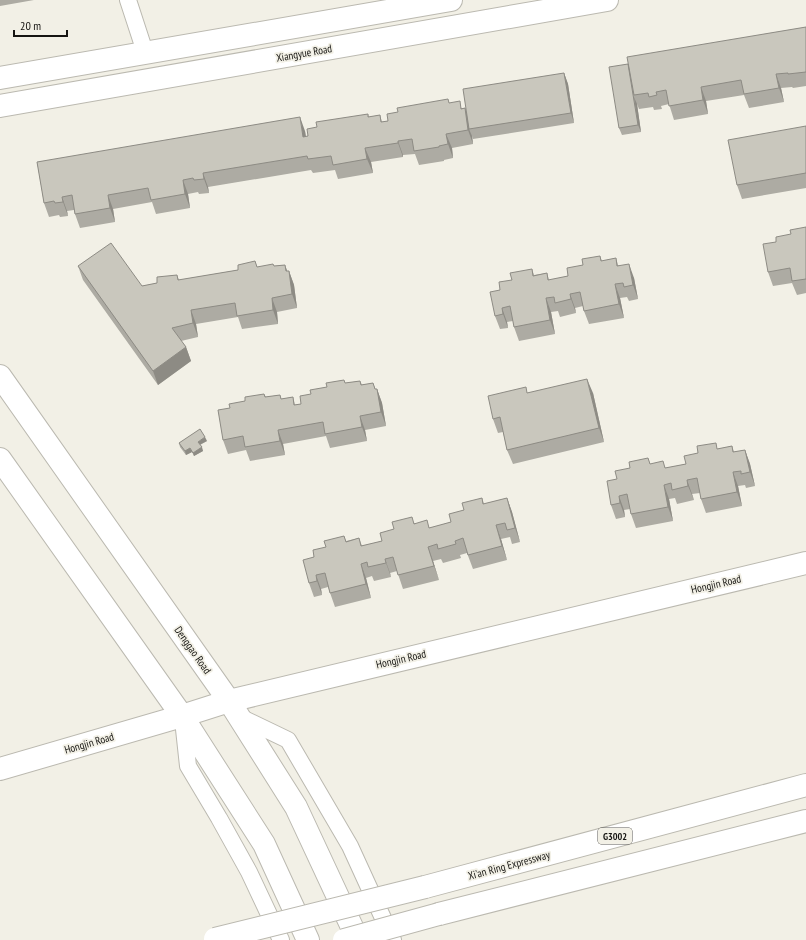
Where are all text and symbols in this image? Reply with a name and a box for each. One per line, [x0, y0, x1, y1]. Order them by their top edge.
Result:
scale bar [14, 12, 67, 38]
text: 20 m [20, 18, 41, 33]
street label: Xiangyue Road [275, 41, 333, 65]
street label: Hongjin Road [690, 571, 743, 597]
street label: Denggao Road [172, 623, 215, 677]
street label: Hongjin Road [375, 646, 428, 672]
street label: Hongjin Road [63, 729, 116, 757]
road number: G3002 [598, 828, 632, 844]
street label: Xi'an Ring Expressway [466, 847, 552, 883]

